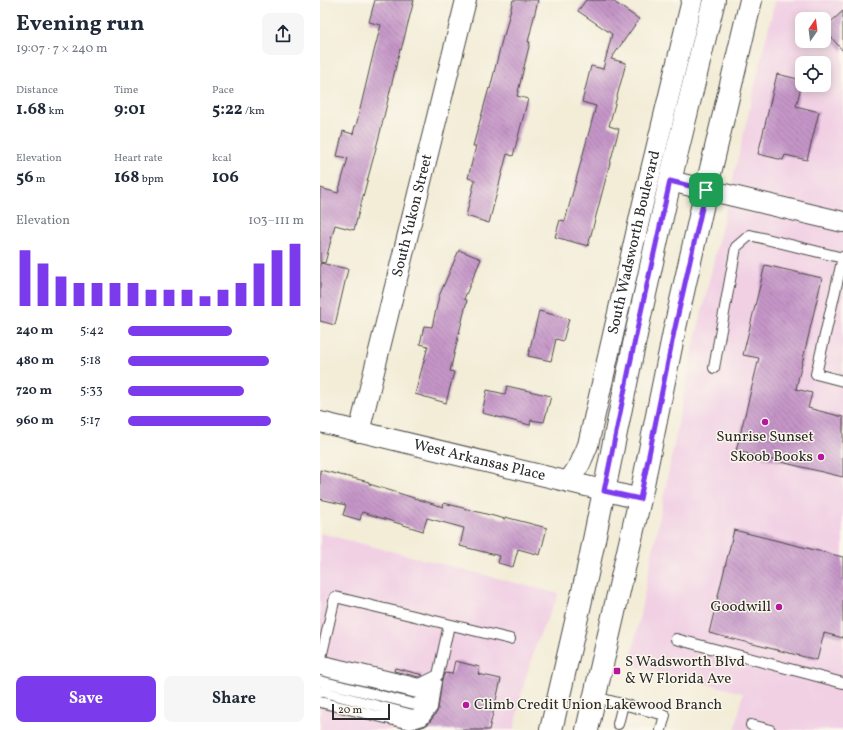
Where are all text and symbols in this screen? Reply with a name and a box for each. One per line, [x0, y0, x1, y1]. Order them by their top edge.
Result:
text: Evening run [16, 9, 145, 40]
north arrow [795, 12, 831, 48]
map controls [795, 12, 831, 92]
button: share [262, 13, 304, 55]
text: 19:07 · 7 × 240 m [16, 40, 107, 58]
button: locate [795, 56, 831, 92]
text: Distance [16, 83, 58, 98]
text: Time [114, 83, 138, 98]
text: Pace [212, 83, 234, 98]
text: 1.68 [16, 98, 46, 121]
text: 9:01 [114, 98, 146, 121]
text: 5:22 [212, 98, 243, 121]
text: km [46, 104, 64, 119]
text: /km [243, 104, 265, 119]
street label: South Wadsworth Boulevard [603, 148, 666, 336]
text: Elevation [16, 151, 62, 166]
text: Heart rate [114, 151, 163, 166]
text: kcal [212, 151, 232, 166]
street label: South Yukon Street [387, 152, 438, 279]
text: 56 [16, 166, 34, 189]
text: 168 [114, 166, 139, 189]
text: 106 [212, 166, 239, 189]
text: m [34, 172, 45, 187]
text: bpm [139, 172, 164, 187]
pin [689, 173, 723, 207]
icon: arrive [695, 179, 717, 201]
text: Elevation [16, 212, 70, 230]
text: 103–111 m [248, 212, 304, 230]
text: 240 m [16, 322, 53, 340]
text: 5:42 [80, 322, 104, 340]
text: 480 m [16, 352, 54, 370]
text: 5:18 [80, 352, 101, 370]
text: 720 m [16, 382, 52, 400]
text: 5:33 [80, 382, 103, 400]
text: 960 m [16, 412, 54, 430]
text: 5:17 [80, 412, 101, 430]
marker: Sunrise Sunset [760, 417, 770, 427]
place label: Sunrise Sunset [716, 427, 814, 448]
street label: West Arkansas Place [411, 434, 548, 486]
place label: Skoob Books [730, 447, 813, 468]
marker: Skoob Books [816, 452, 826, 462]
place label: Goodwill [711, 597, 771, 618]
marker: Goodwill [774, 602, 784, 612]
place label: S Wadsworth Blvd & W Florida Ave [625, 652, 745, 690]
marker: S Wadsworth Blvd & W Florida Ave [612, 666, 622, 676]
button: Save [16, 676, 156, 722]
button: Share [164, 676, 304, 722]
place label: Climb Credit Union Lakewood Branch [474, 695, 722, 716]
marker: Climb Credit Union Lakewood Branch [461, 700, 471, 710]
scale bar [332, 702, 390, 721]
text: 20 m [338, 703, 362, 718]

